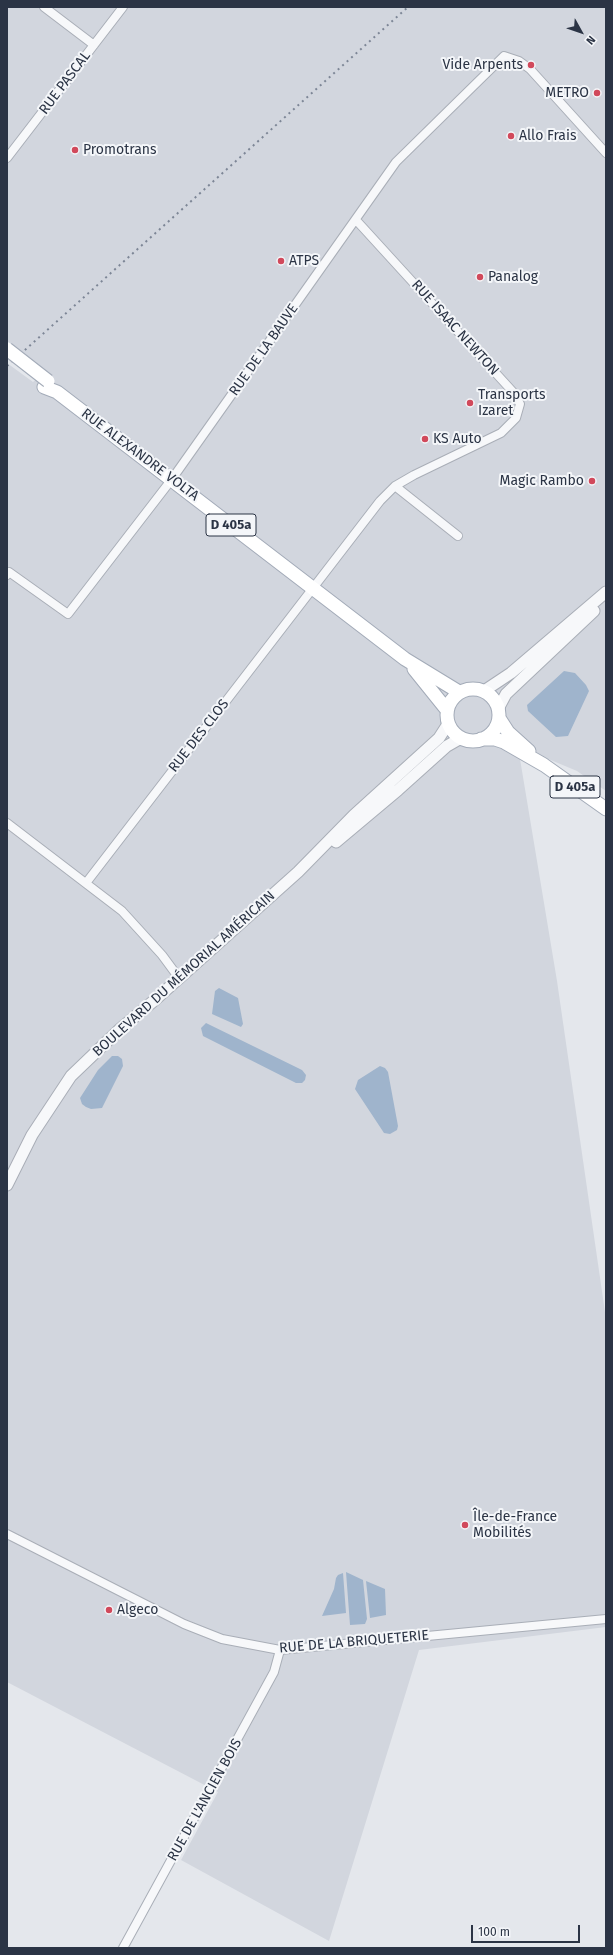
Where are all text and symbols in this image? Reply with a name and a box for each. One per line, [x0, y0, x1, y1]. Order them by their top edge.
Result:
north arrow [561, 12, 601, 52]
text: N [583, 33, 598, 47]
street label: RUE PASCAL [36, 48, 94, 118]
place label: Vide Arpents [442, 57, 523, 73]
marker: Vide Arpents [526, 60, 536, 70]
place label: METRO [545, 85, 589, 101]
marker: METRO [592, 88, 602, 98]
place label: Allo Frais [519, 128, 576, 144]
marker: Allo Frais [506, 131, 516, 141]
place label: Promotrans [83, 142, 157, 158]
marker: Promotrans [70, 145, 80, 155]
place label: ATPS [289, 253, 319, 269]
marker: ATPS [276, 256, 286, 266]
place label: Panalog [488, 269, 538, 285]
marker: Panalog [475, 272, 485, 282]
street label: RUE ISAAC NEWTON [408, 277, 502, 379]
street label: RUE DE LA BAUVE [226, 301, 302, 399]
place label: Transports Izaret [478, 387, 546, 420]
marker: Transports Izaret [465, 398, 475, 408]
street label: RUE ALEXANDRE VOLTA [78, 405, 202, 505]
place label: KS Auto [433, 431, 482, 447]
marker: KS Auto [420, 434, 430, 444]
place label: Magic Rambo [500, 473, 584, 489]
marker: Magic Rambo [587, 476, 597, 486]
road number: D 405a [206, 514, 256, 536]
street label: RUE DES CLOS [165, 696, 233, 776]
road number: D 405a [550, 776, 600, 798]
street label: BOULEVARD DU MÉMORIAL AMÉRICAIN [89, 888, 279, 1060]
place label: Île-de-France Mobilités [473, 1509, 557, 1542]
marker: Île-de-France Mobilités [460, 1520, 470, 1530]
place label: Algeco [117, 1602, 158, 1618]
marker: Algeco [104, 1605, 114, 1615]
street label: RUE DE LA BRIQUETERIE [278, 1627, 430, 1657]
street label: RUE DE L'ANCIEN BOIS [164, 1736, 246, 1864]
scale bar [473, 1917, 582, 1943]
text: 100 m [478, 1925, 510, 1939]

